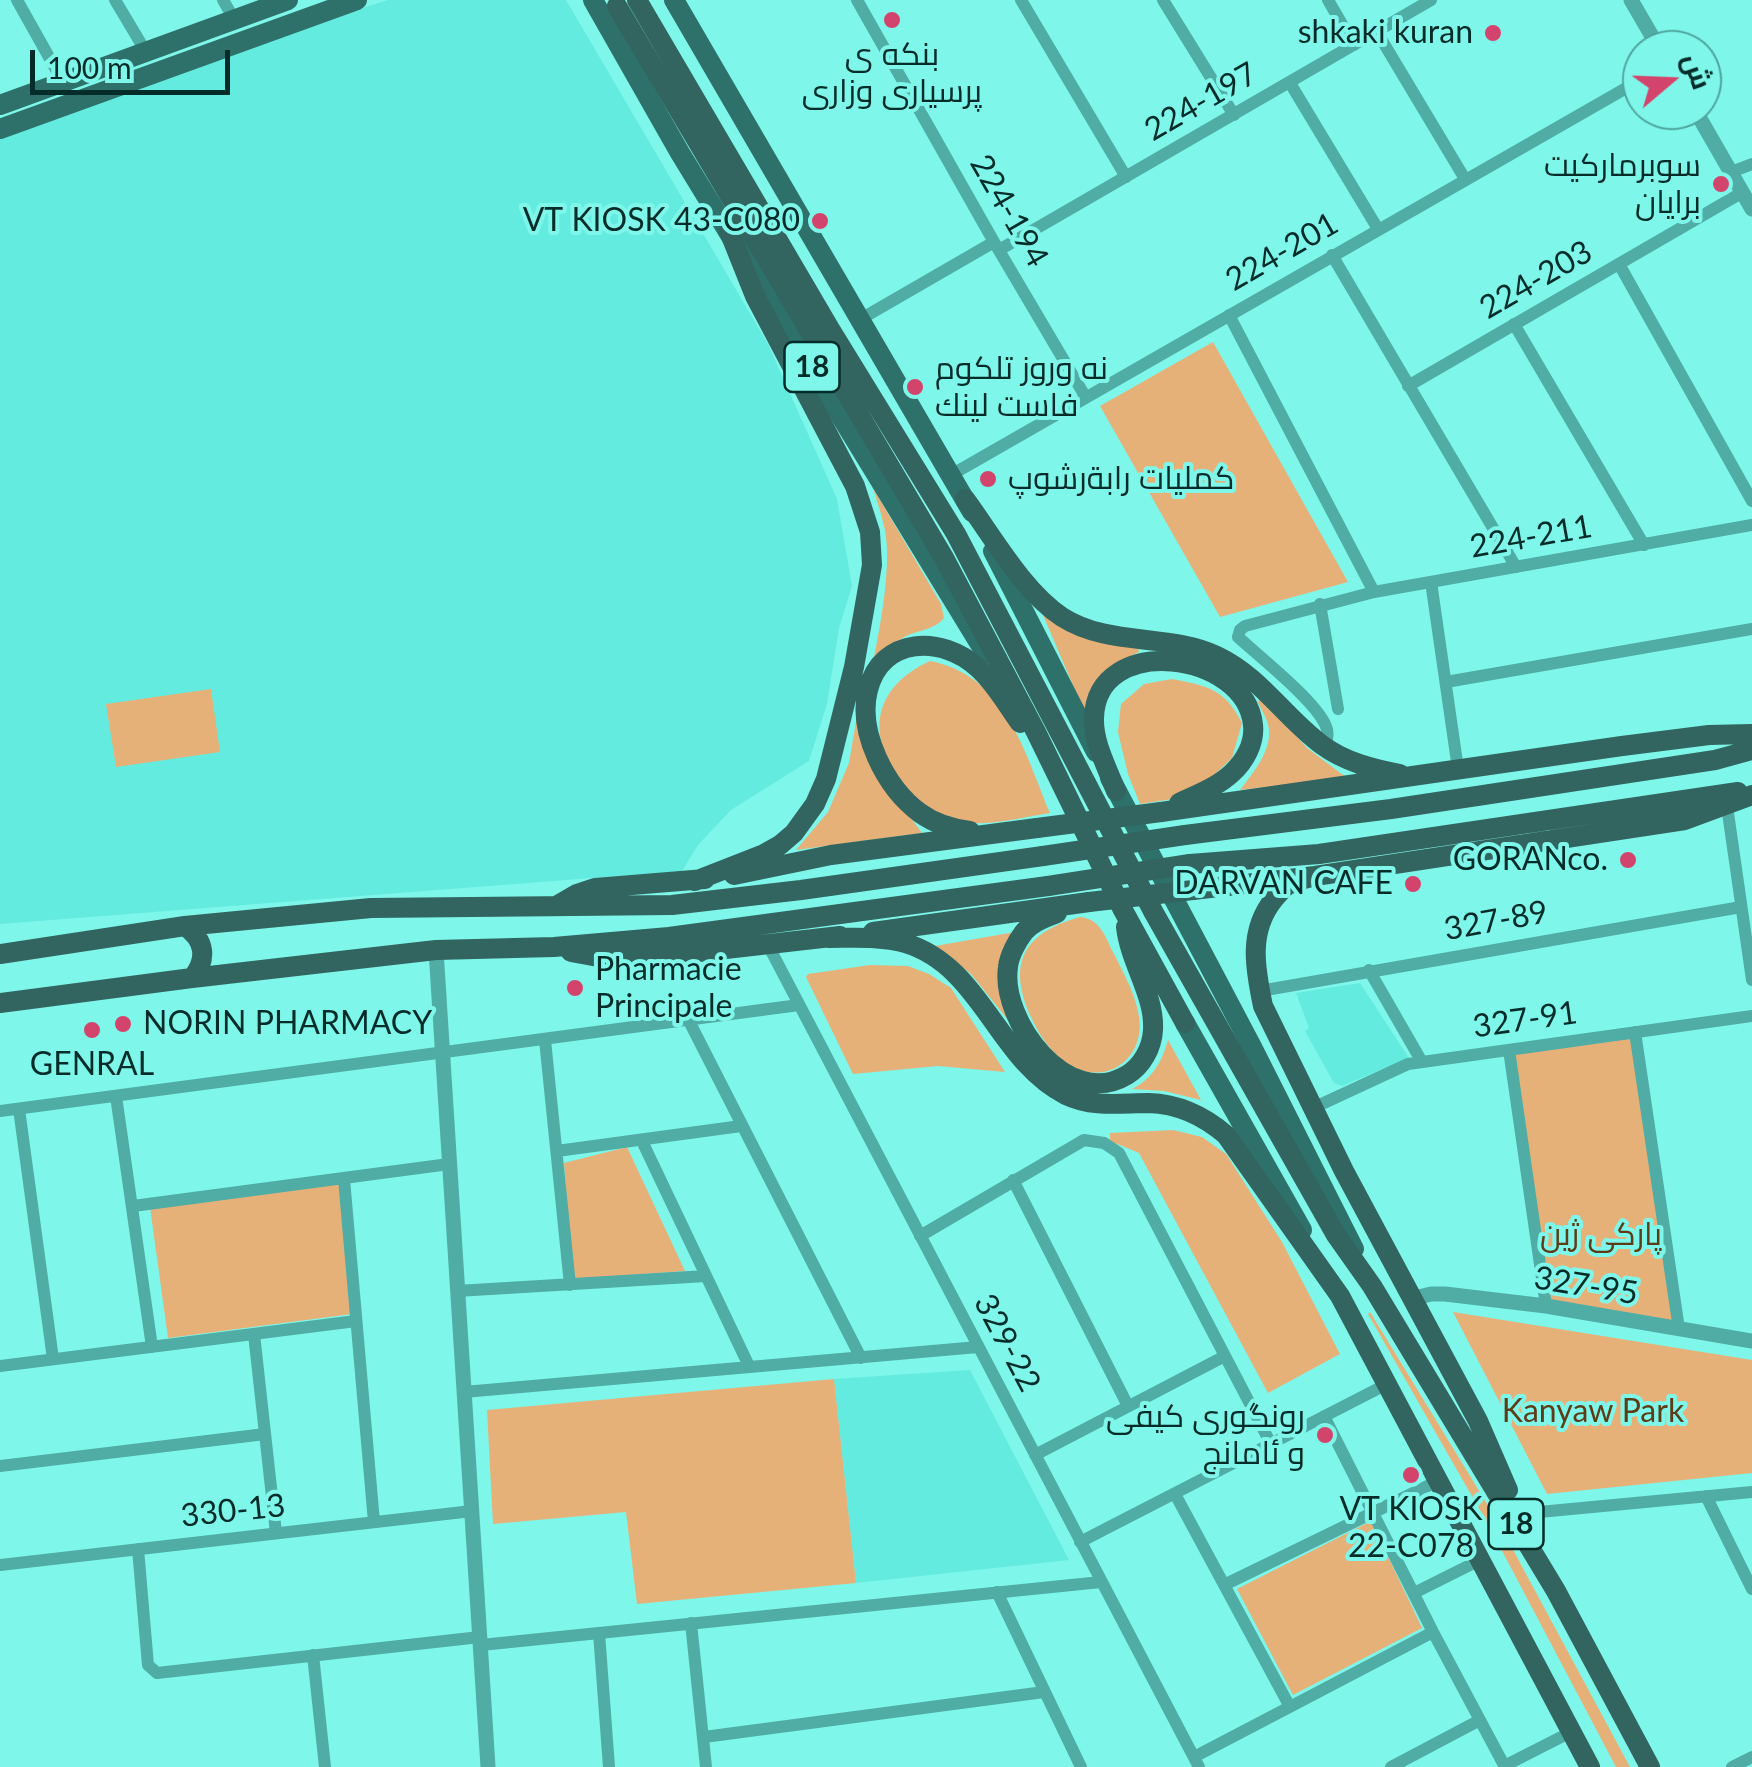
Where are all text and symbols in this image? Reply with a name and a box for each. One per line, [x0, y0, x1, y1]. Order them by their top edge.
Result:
marker: بنكه ى پرسيارى وزارى [881, 9, 903, 31]
place label: shkaki kuran [1298, 14, 1473, 52]
marker: shkaki kuran [1482, 22, 1504, 44]
scale bar [35, 30, 235, 92]
north arrow [1622, 30, 1722, 130]
place label: بنكه ى پرسيارى وزارى [802, 36, 982, 111]
text: ش [1677, 48, 1720, 93]
text: 100 m [47, 49, 132, 85]
street label: 224-197 [1138, 55, 1264, 149]
place label: سوبرماركيت برايان [1544, 147, 1701, 222]
street label: 224-194 [962, 148, 1056, 274]
marker: سوبرماركيت برايان [1710, 173, 1732, 195]
place label: VT KIOSK 43-C080 [523, 202, 800, 240]
street label: 224-201 [1219, 205, 1345, 299]
marker: VT KIOSK 43-C080 [809, 210, 831, 232]
street label: 224-203 [1473, 233, 1599, 327]
road number: 18 [784, 342, 840, 392]
place label: نه وروز تلكوم فاست لينك [935, 350, 1108, 425]
marker: نه وروز تلكوم فاست لينك [904, 376, 926, 398]
place label: کملیات رابةرشوپ [1008, 460, 1234, 498]
marker: کملیات رابةرشوپ [977, 468, 999, 490]
street label: 224-211 [1467, 507, 1595, 567]
place label: GORANco. [1453, 841, 1608, 879]
marker: GORANco. [1617, 849, 1639, 871]
place label: DARVAN CAFE [1174, 865, 1393, 903]
marker: DARVAN CAFE [1402, 873, 1424, 895]
street label: 327-89 [1441, 893, 1551, 949]
place label: Pharmacie Principale [595, 951, 742, 1026]
marker: Pharmacie Principale [564, 977, 586, 999]
street label: 327-91 [1470, 994, 1580, 1046]
place label: NORIN PHARMACY [143, 1005, 432, 1043]
marker: NORIN PHARMACY [112, 1013, 134, 1035]
marker: GENRAL [81, 1019, 103, 1041]
place label: GENRAL [30, 1046, 154, 1084]
park label: پارکی ژین [1540, 1216, 1662, 1254]
street label: 327-95 [1531, 1259, 1641, 1313]
street label: 329-22 [965, 1288, 1049, 1398]
park label: Kanyaw Park [1502, 1393, 1684, 1431]
place label: رونگورى كيفى و ئامانج [1106, 1398, 1305, 1473]
marker: رونگورى كيفى و ئامانج [1314, 1424, 1336, 1446]
marker: VT KIOSK 22-C078 [1400, 1464, 1422, 1486]
street label: 330-13 [179, 1486, 287, 1536]
place label: VT KIOSK 22-C078 [1339, 1491, 1483, 1566]
road number: 18 [1488, 1499, 1544, 1549]

